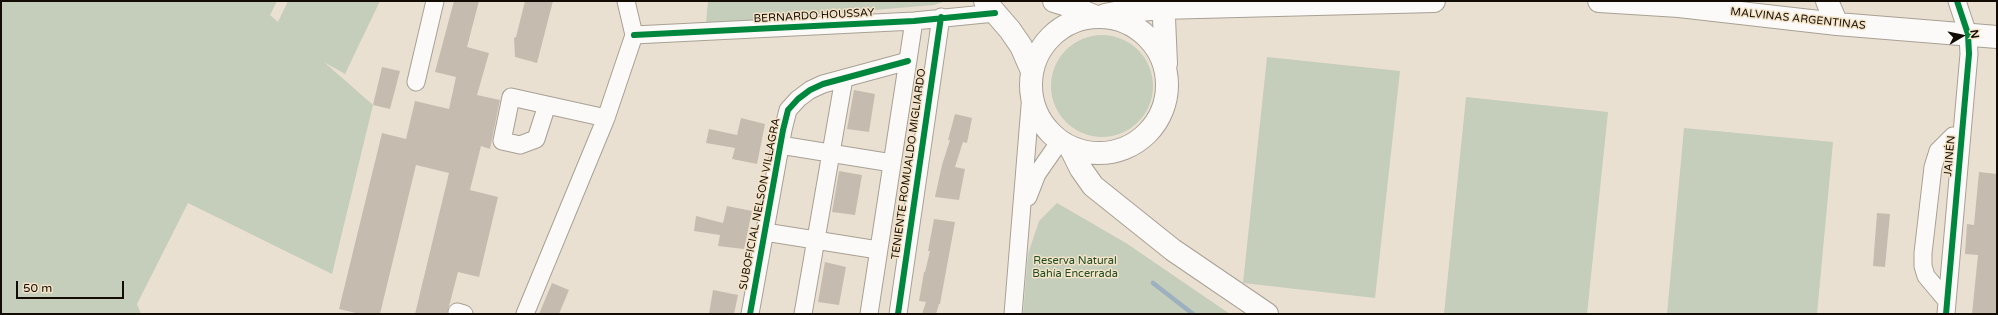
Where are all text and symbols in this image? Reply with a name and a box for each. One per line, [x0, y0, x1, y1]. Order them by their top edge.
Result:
street label: MALVINAS ARGENTINAS [1730, 5, 1866, 33]
street label: BERNARDO HOUSSAY [753, 6, 875, 26]
north arrow [1942, 16, 1982, 56]
text: N [1967, 29, 1981, 39]
street label: TENIENTE ROMUALDO MIGLIARDO [889, 68, 929, 260]
street label: SUBOFICIAL NELSON VILLAGRA [737, 117, 783, 291]
street label: JAINÉN [1942, 135, 1958, 177]
park label: Reserva Natural Bahía Encerrada [1032, 254, 1118, 280]
scale bar [18, 273, 126, 299]
text: 50 m [23, 281, 52, 295]

